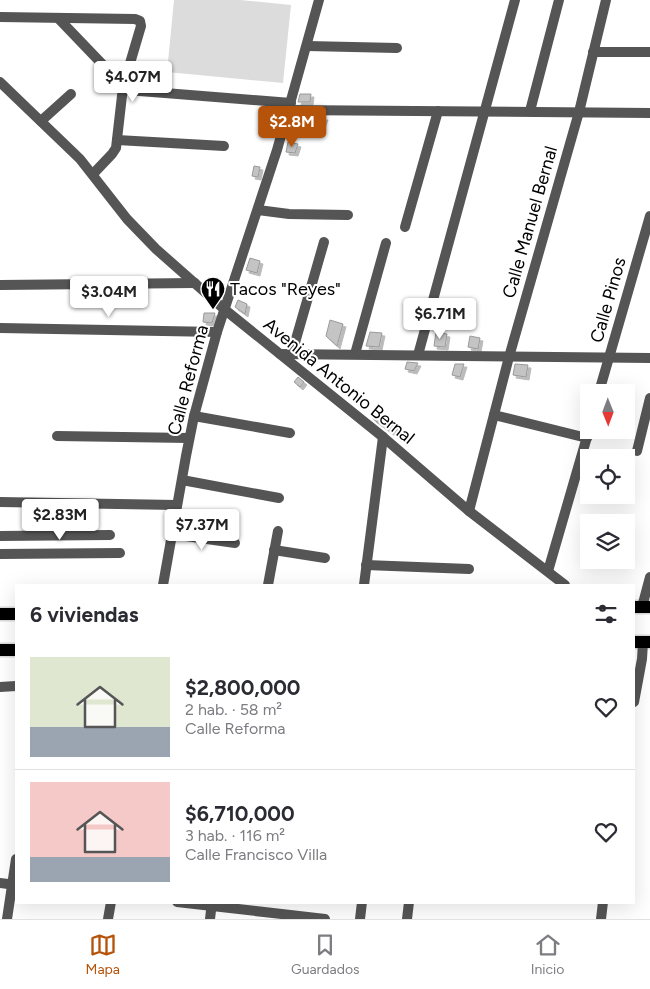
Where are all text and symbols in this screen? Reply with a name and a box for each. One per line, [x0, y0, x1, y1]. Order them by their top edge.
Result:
pin: $4.07M [92, 61, 174, 103]
text: $4.07M [105, 67, 161, 86]
pin: $2.8M [257, 106, 327, 148]
text: $2.8M [269, 112, 315, 131]
street label: Calle Manuel Bernal [498, 143, 562, 301]
street label: Calle Pinos [585, 255, 631, 345]
pin: $3.04M [68, 276, 150, 318]
restaurant icon: Tacos "Reyes" [200, 276, 226, 310]
place label: Tacos "Reyes" [230, 278, 341, 300]
text: $3.04M [81, 282, 137, 301]
pin: $6.71M [399, 298, 481, 340]
text: $6.71M [414, 304, 466, 323]
street label: Avenida Antonio Bernal [259, 313, 419, 449]
street label: Calle Reforma [163, 323, 213, 437]
north arrow [580, 384, 635, 439]
map controls [580, 384, 635, 569]
button: locate [580, 449, 635, 504]
pin: $2.83M [19, 498, 101, 541]
text: $2.83M [33, 505, 87, 524]
pin: $7.37M [161, 508, 243, 551]
button: layers [580, 514, 635, 569]
text: $7.37M [175, 515, 229, 534]
icon: filters [592, 600, 620, 628]
text: 6 viviendas [30, 602, 139, 627]
text: $2,800,000 [185, 675, 300, 700]
icon: home [70, 677, 130, 737]
icon: heart [592, 693, 620, 721]
text: 2 hab. · 58 m² [185, 700, 282, 719]
text: Calle Reforma [185, 719, 286, 738]
text: $6,710,000 [185, 801, 295, 826]
icon: home [70, 802, 130, 862]
icon: heart [592, 818, 620, 846]
text: 3 hab. · 116 m² [185, 826, 285, 845]
text: Calle Francisco Villa [185, 845, 327, 864]
tab: Mapa [86, 931, 120, 978]
tab: Guardados [291, 931, 360, 978]
tab: Inicio [531, 931, 564, 978]

